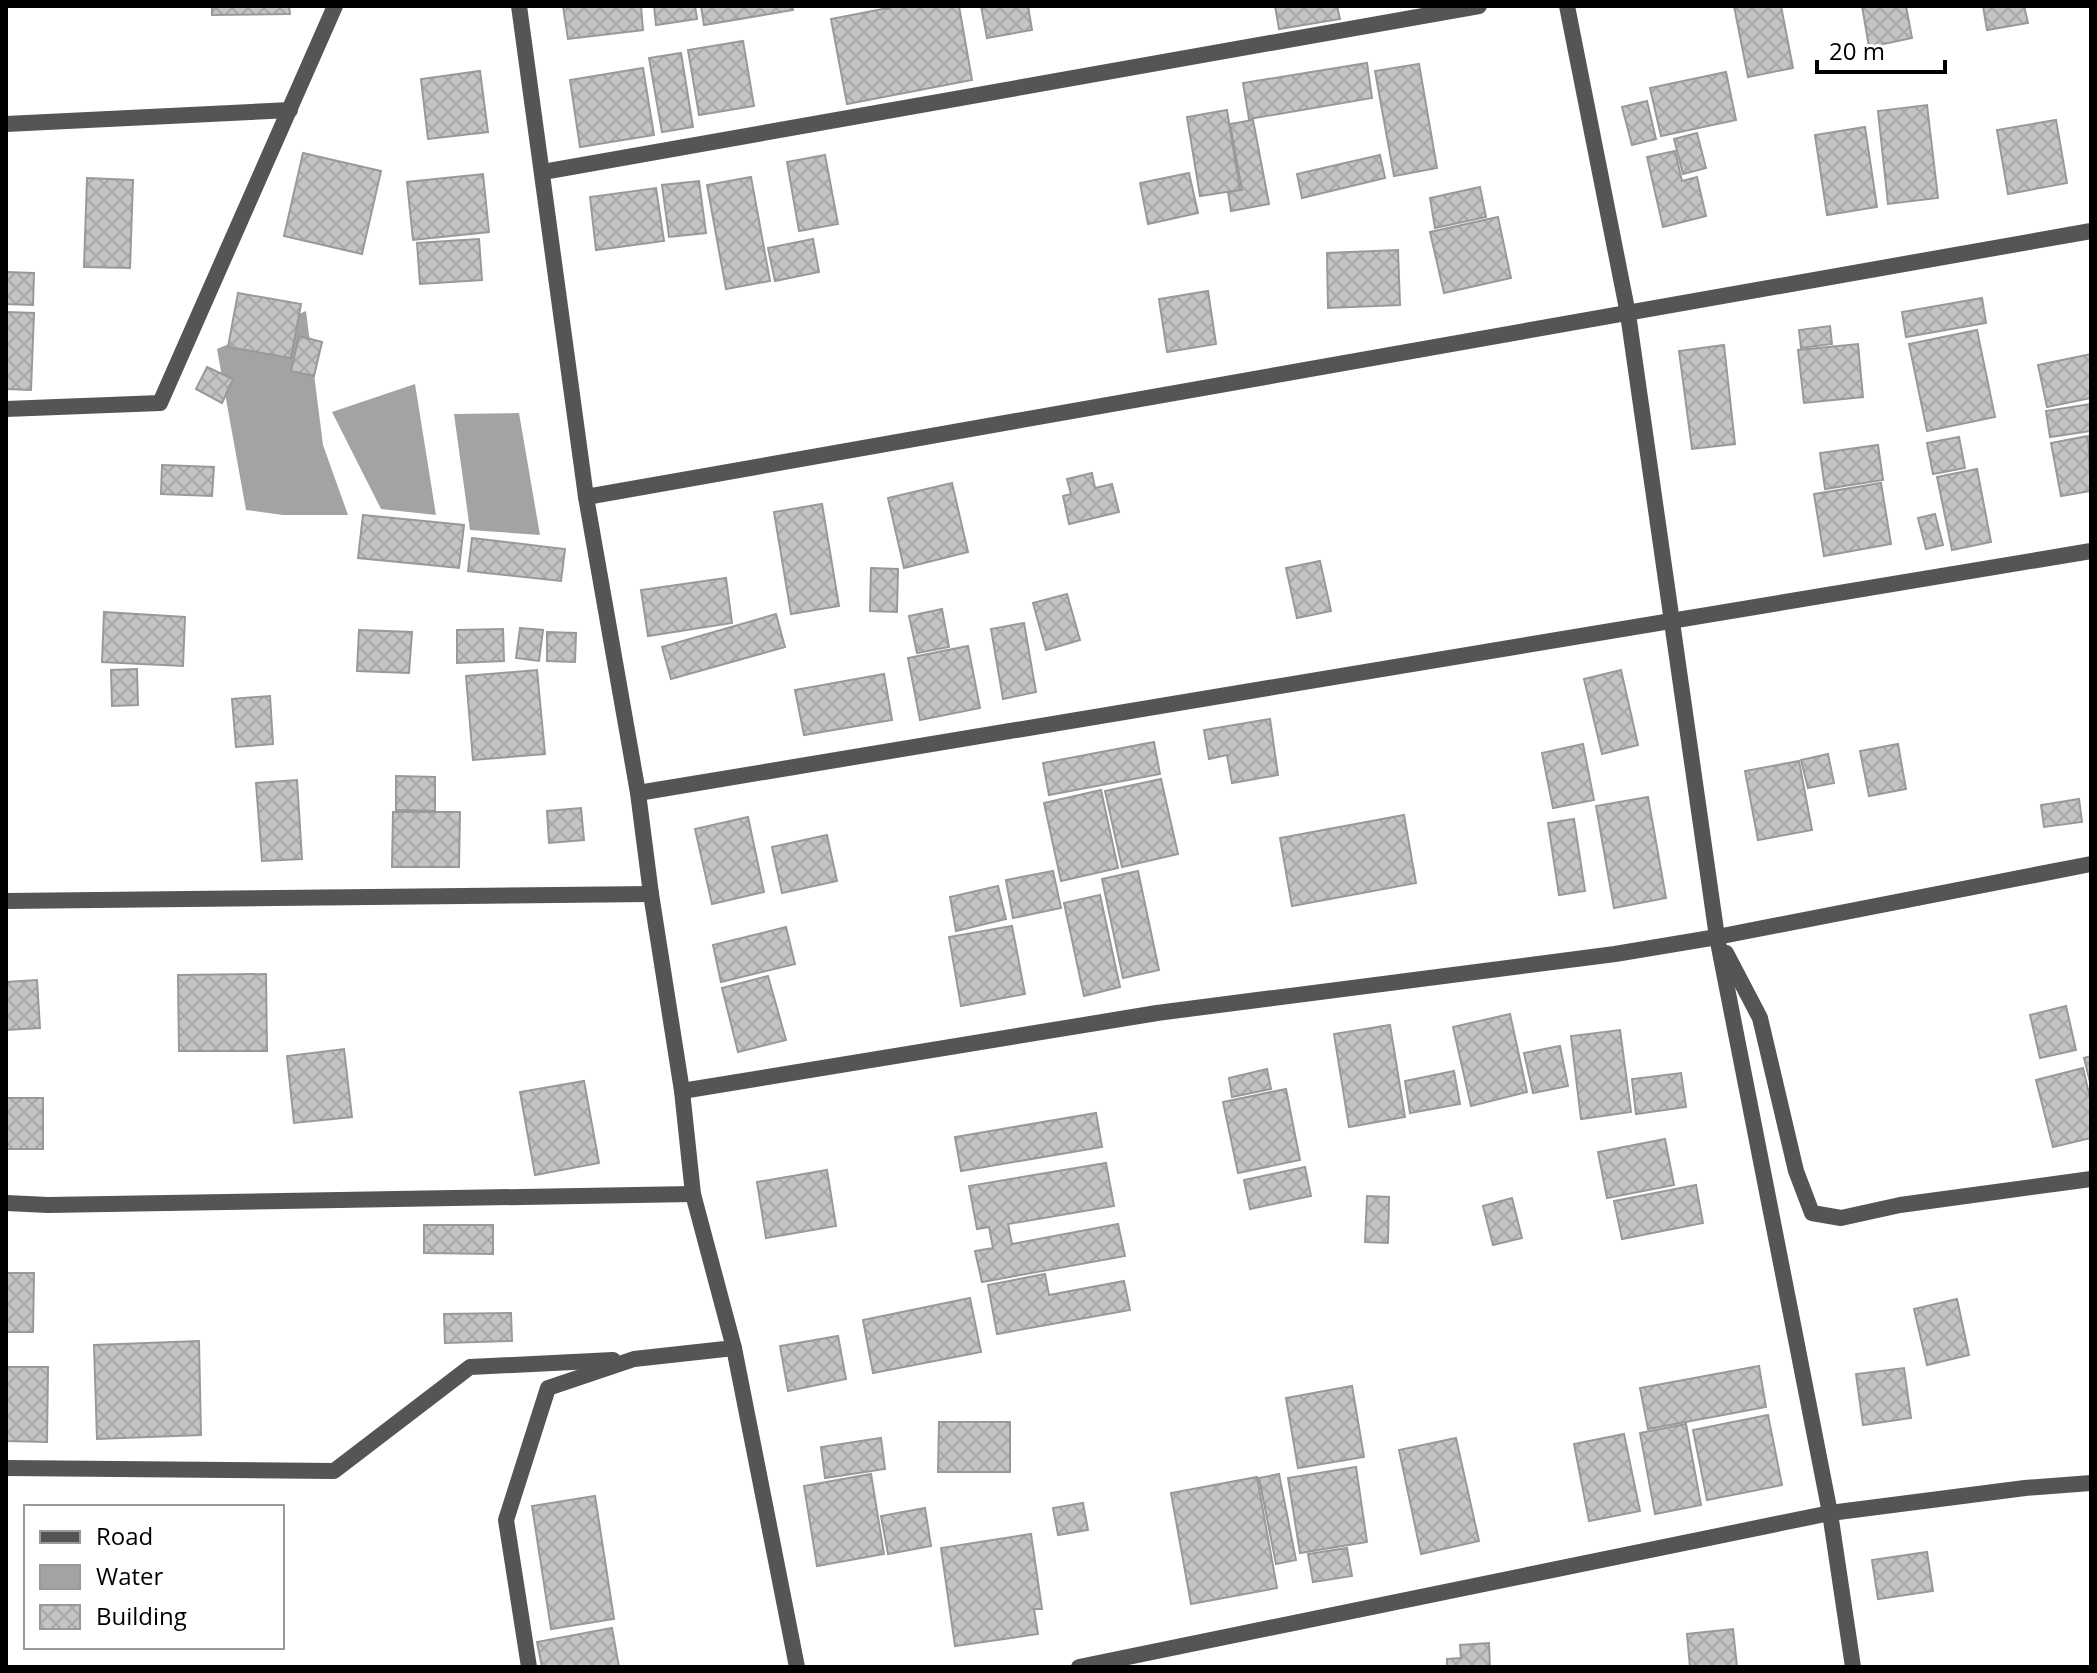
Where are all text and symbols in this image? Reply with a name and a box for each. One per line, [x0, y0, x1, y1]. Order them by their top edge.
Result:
scale bar [1817, 24, 1945, 74]
text: 20 m [1829, 34, 1885, 67]
legend [24, 1505, 284, 1649]
text: Road [96, 1519, 153, 1552]
text: Water [96, 1559, 164, 1592]
text: Building [96, 1599, 187, 1632]

